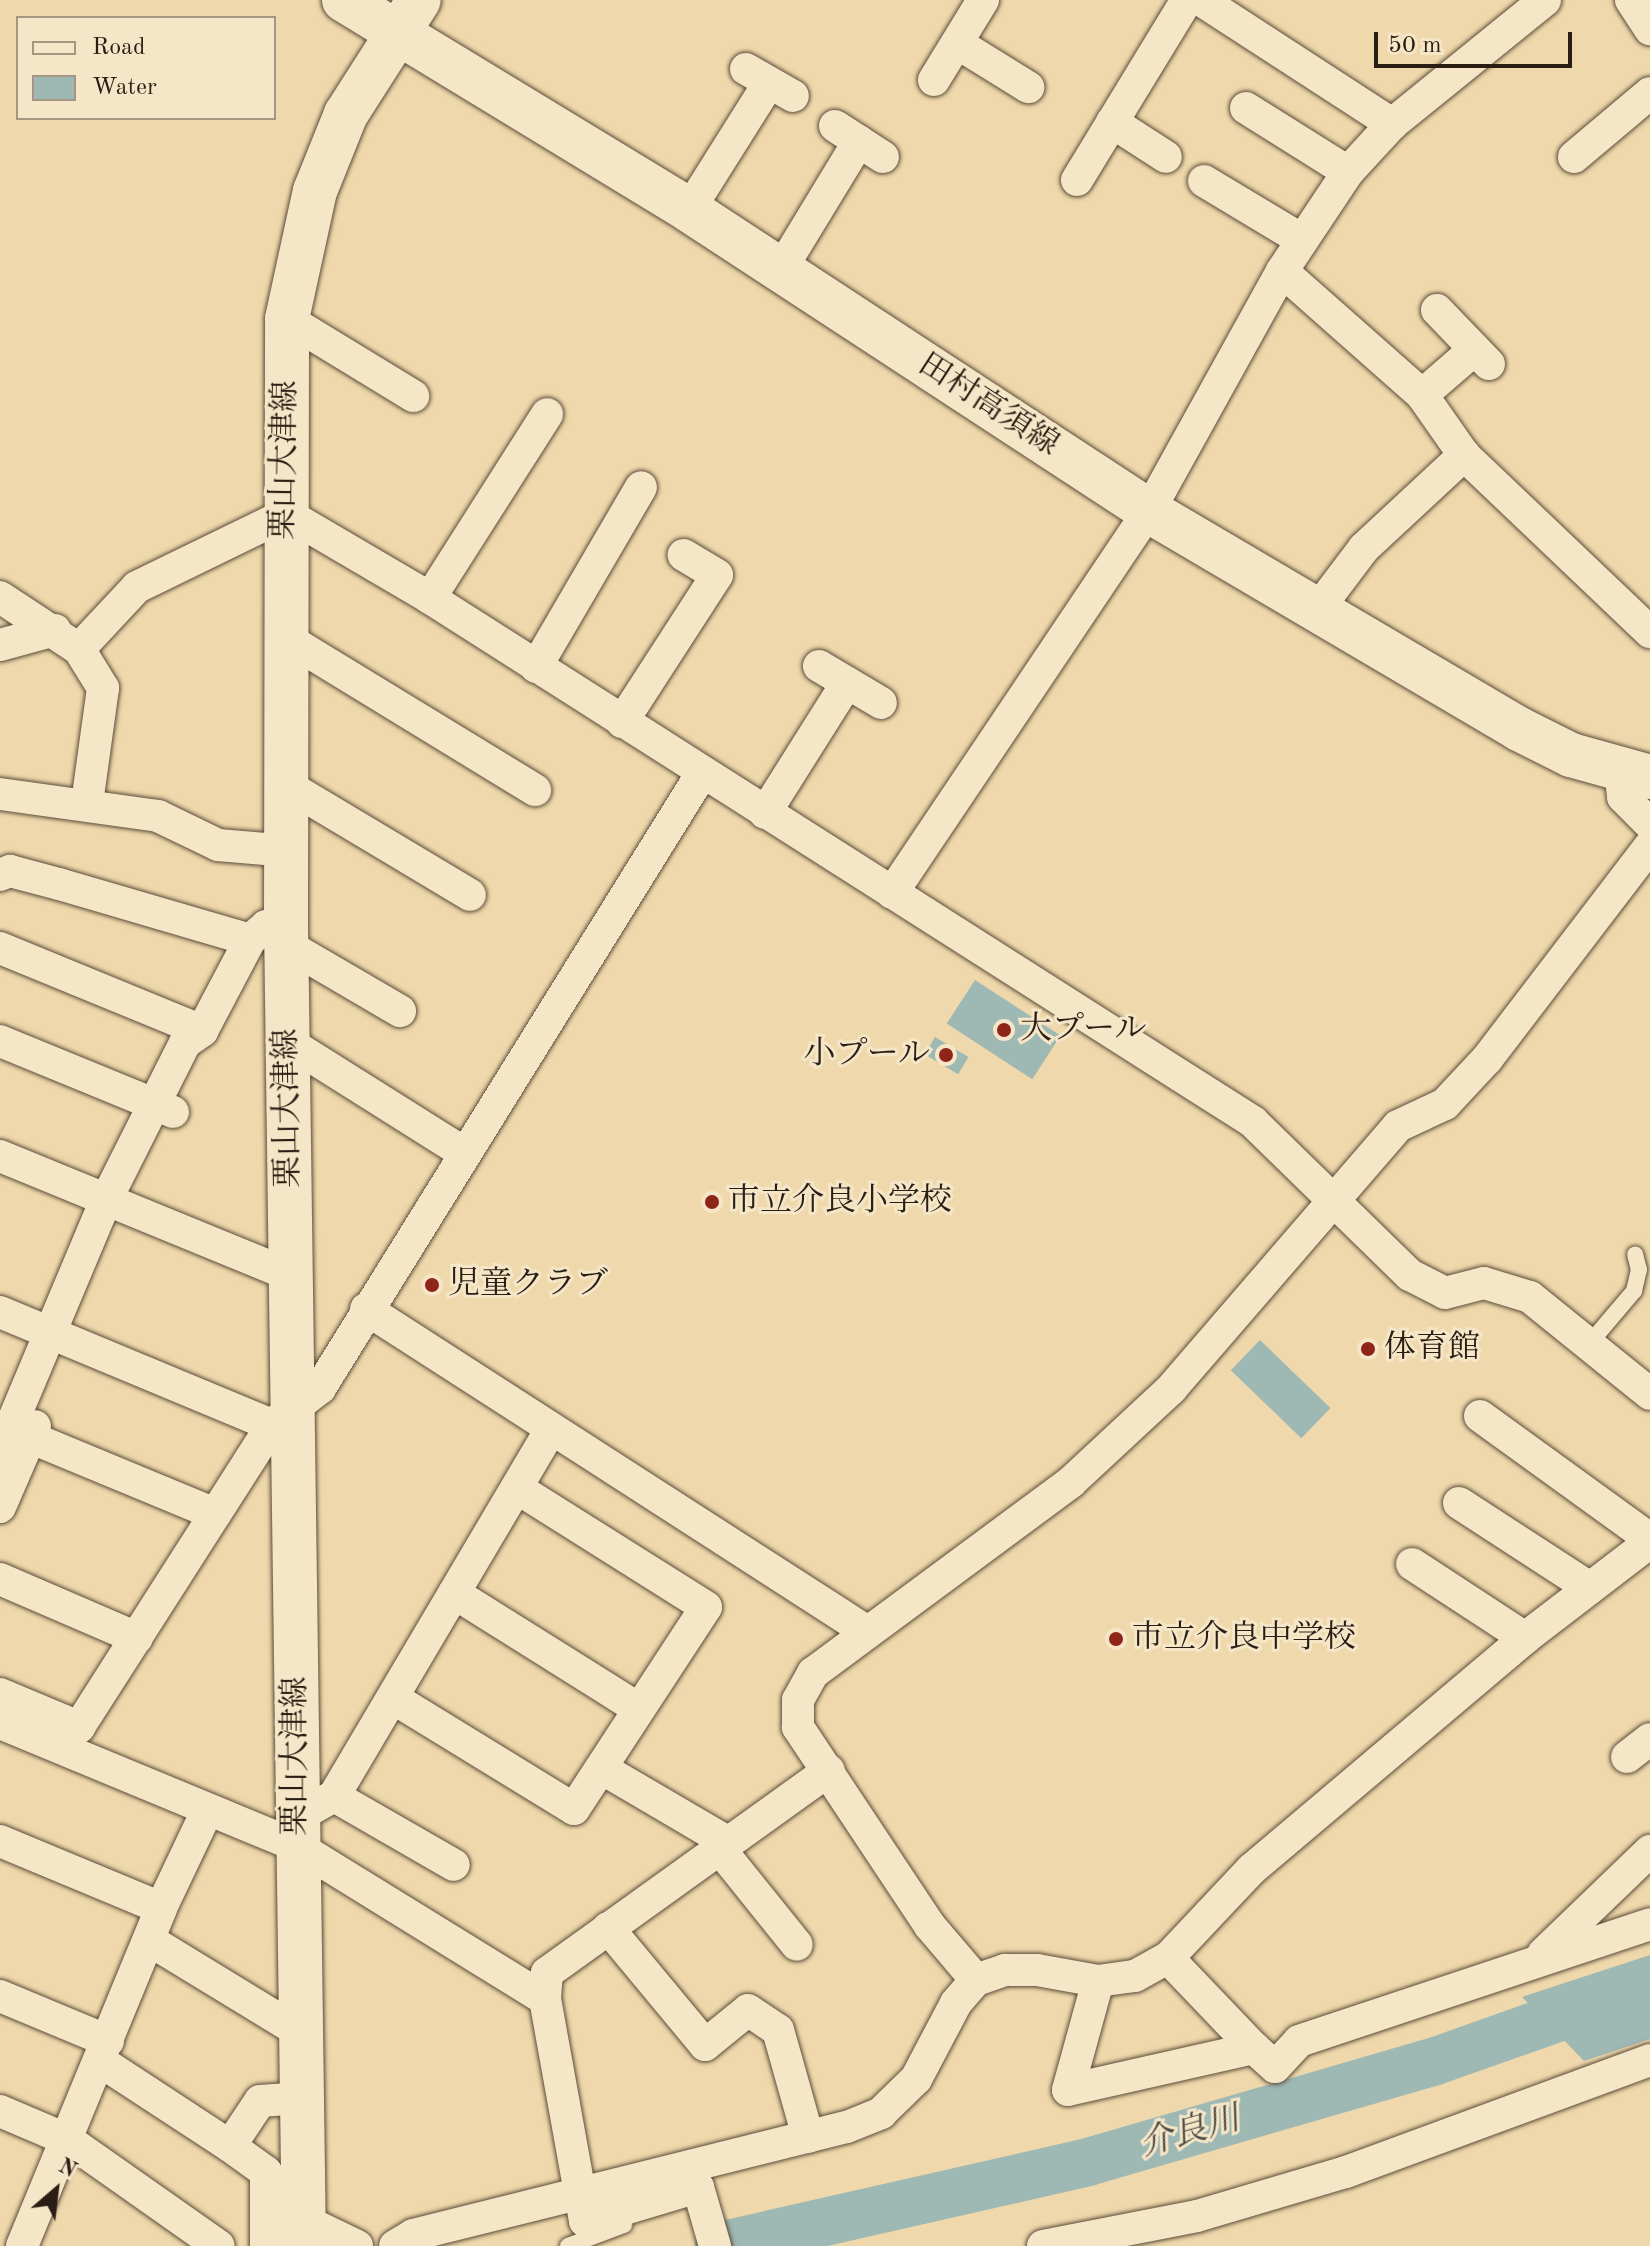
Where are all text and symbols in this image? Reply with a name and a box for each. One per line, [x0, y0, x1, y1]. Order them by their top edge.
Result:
legend [16, 16, 276, 120]
scale bar [1378, 16, 1576, 66]
text: 50 m [1388, 34, 1442, 58]
text: Road [92, 36, 145, 60]
text: Water [92, 76, 157, 100]
street label: 田村高須線 [910, 346, 1066, 466]
street label: 栗山大津線 [265, 380, 307, 540]
place label: 大プール [1020, 1011, 1147, 1049]
marker: 大プール [995, 1021, 1013, 1039]
street label: 栗山大津線 [268, 1028, 310, 1188]
place label: 小プール [803, 1036, 930, 1074]
marker: 小プール [937, 1046, 955, 1064]
place label: 市立介良小学校 [728, 1183, 952, 1221]
marker: 市立介良小学校 [703, 1193, 721, 1211]
place label: 児童クラブ [448, 1266, 608, 1304]
marker: 児童クラブ [423, 1276, 441, 1294]
place label: 体育館 [1384, 1330, 1480, 1368]
marker: 体育館 [1359, 1340, 1377, 1358]
place label: 市立介良中学校 [1132, 1620, 1356, 1658]
marker: 市立介良中学校 [1107, 1630, 1125, 1648]
street label: 栗山大津線 [278, 1676, 316, 1836]
water label: 介良川 [1135, 2099, 1245, 2167]
north arrow [16, 2150, 96, 2230]
text: N [55, 2155, 80, 2182]

